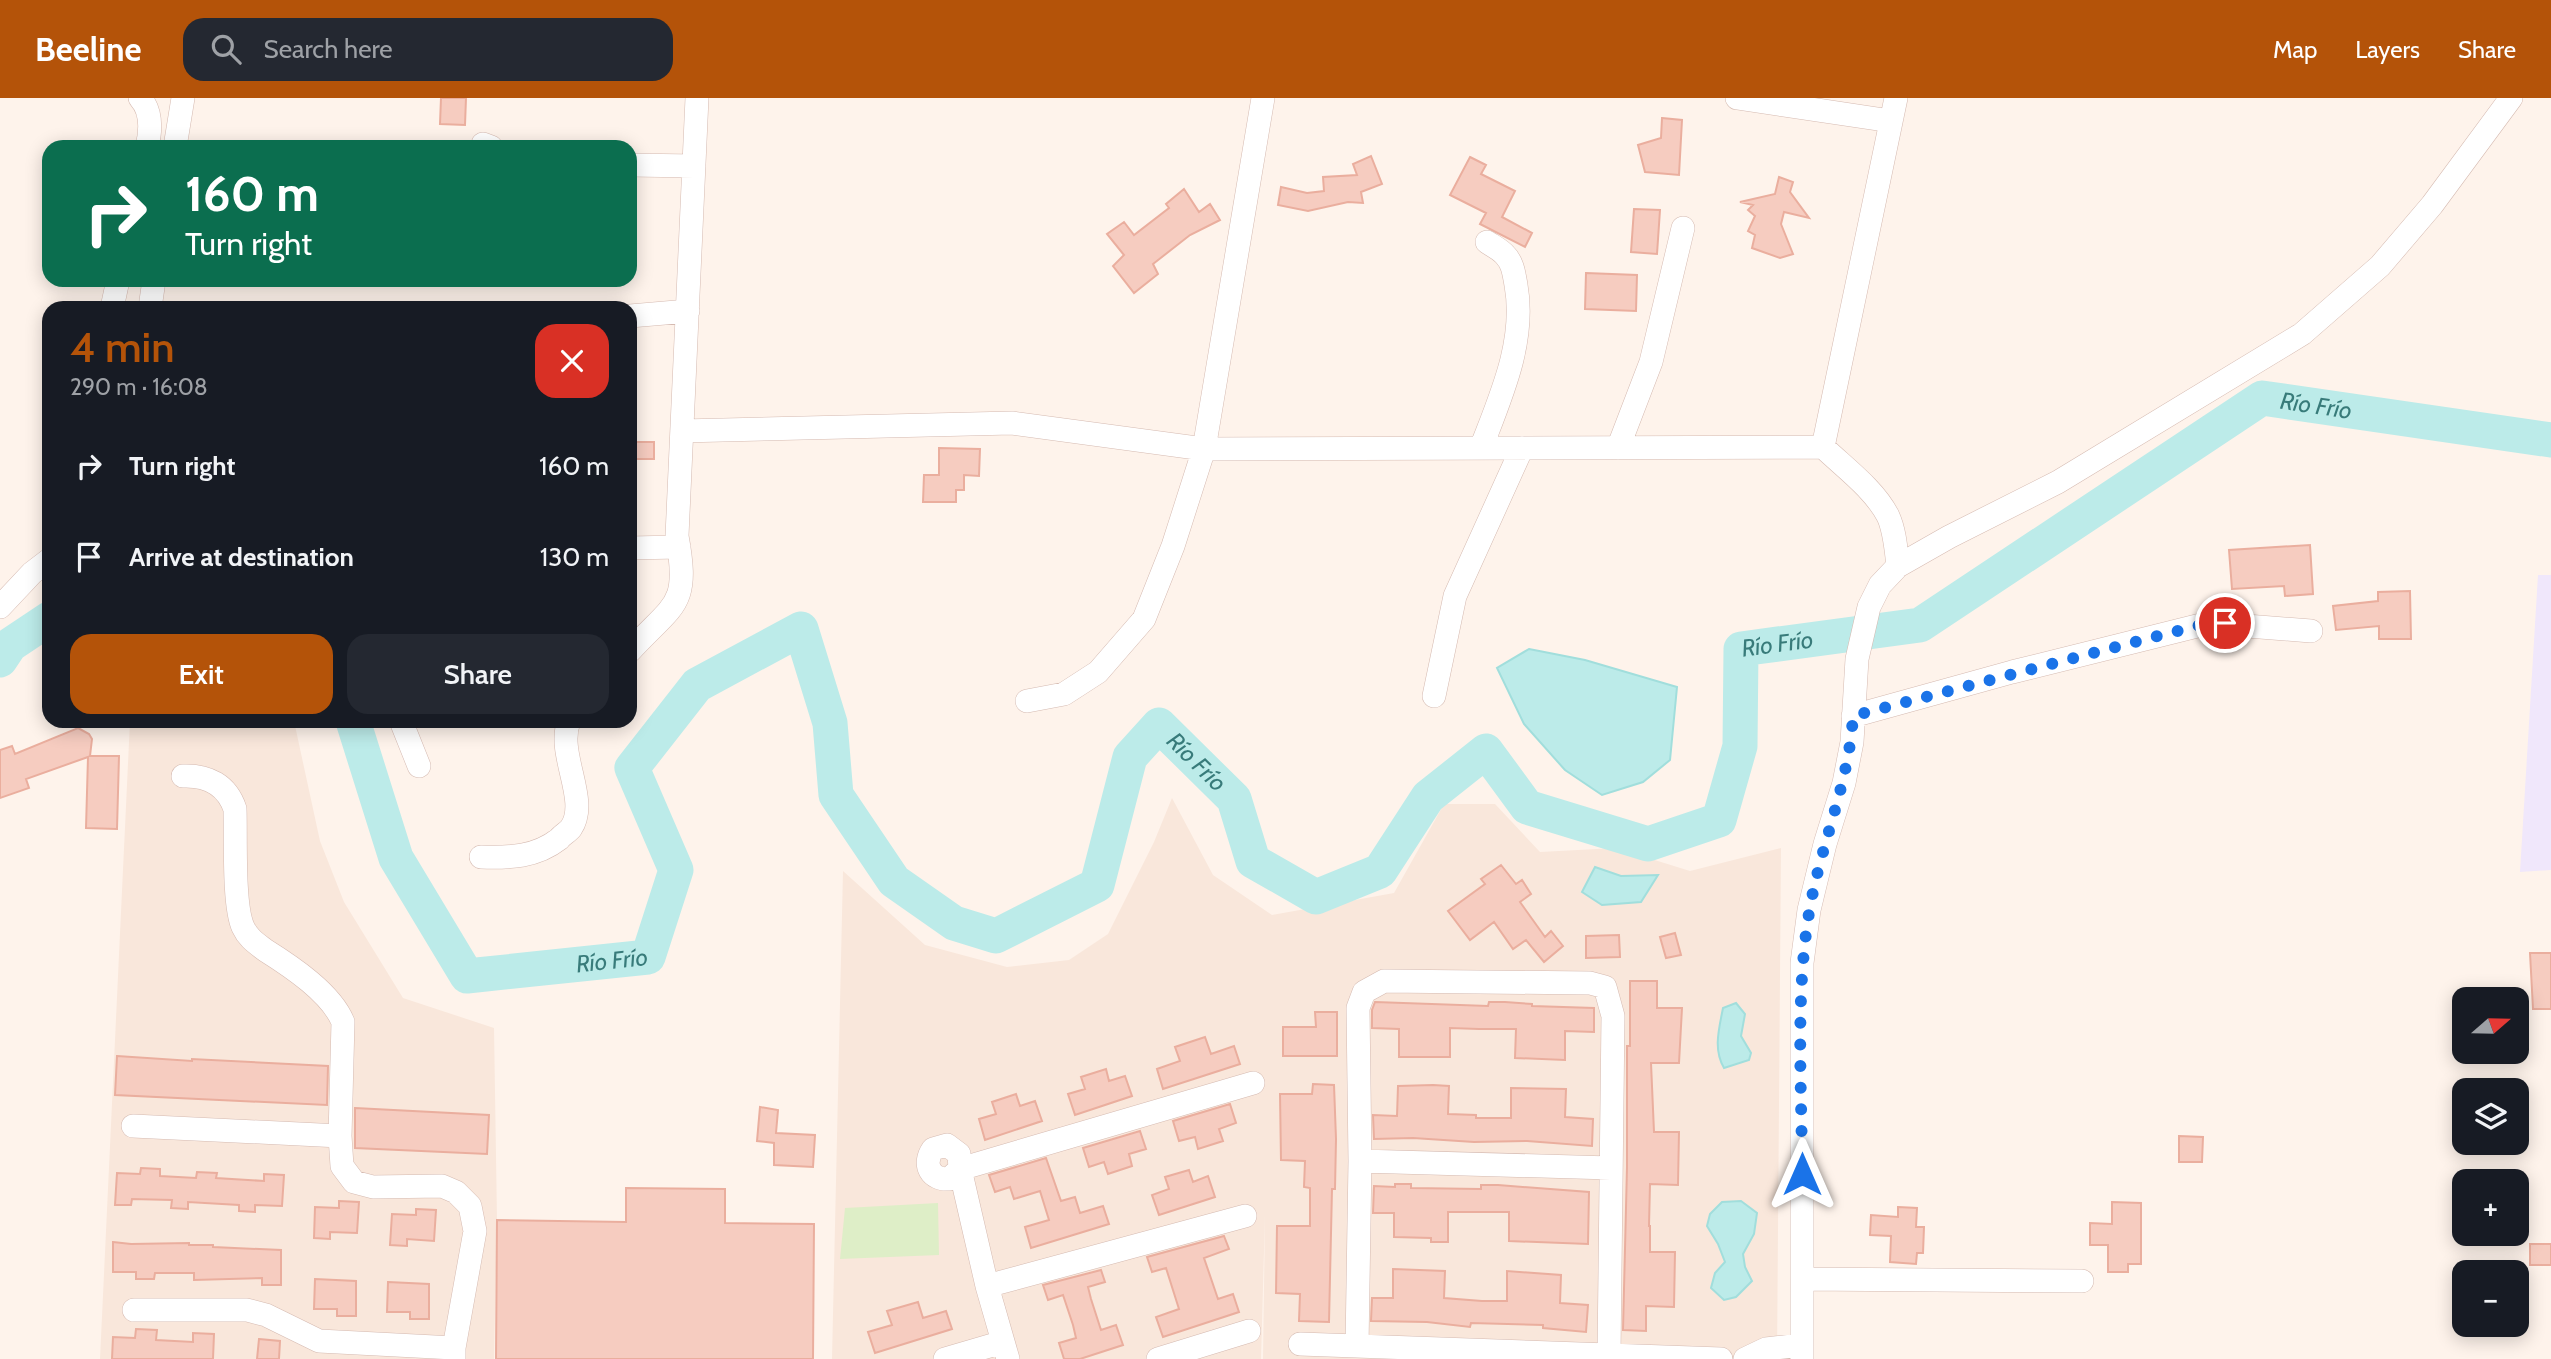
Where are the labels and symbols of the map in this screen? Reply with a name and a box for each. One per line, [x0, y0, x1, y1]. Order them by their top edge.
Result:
water label: Río Frío [2278, 386, 2354, 425]
pin [2195, 593, 2255, 653]
water label: Río Frío [1740, 624, 1815, 663]
water label: Río Frío [1161, 726, 1233, 797]
water label: Río Frío [575, 942, 649, 978]
north arrow [2452, 987, 2529, 1064]
position arrow [1765, 1137, 1839, 1211]

